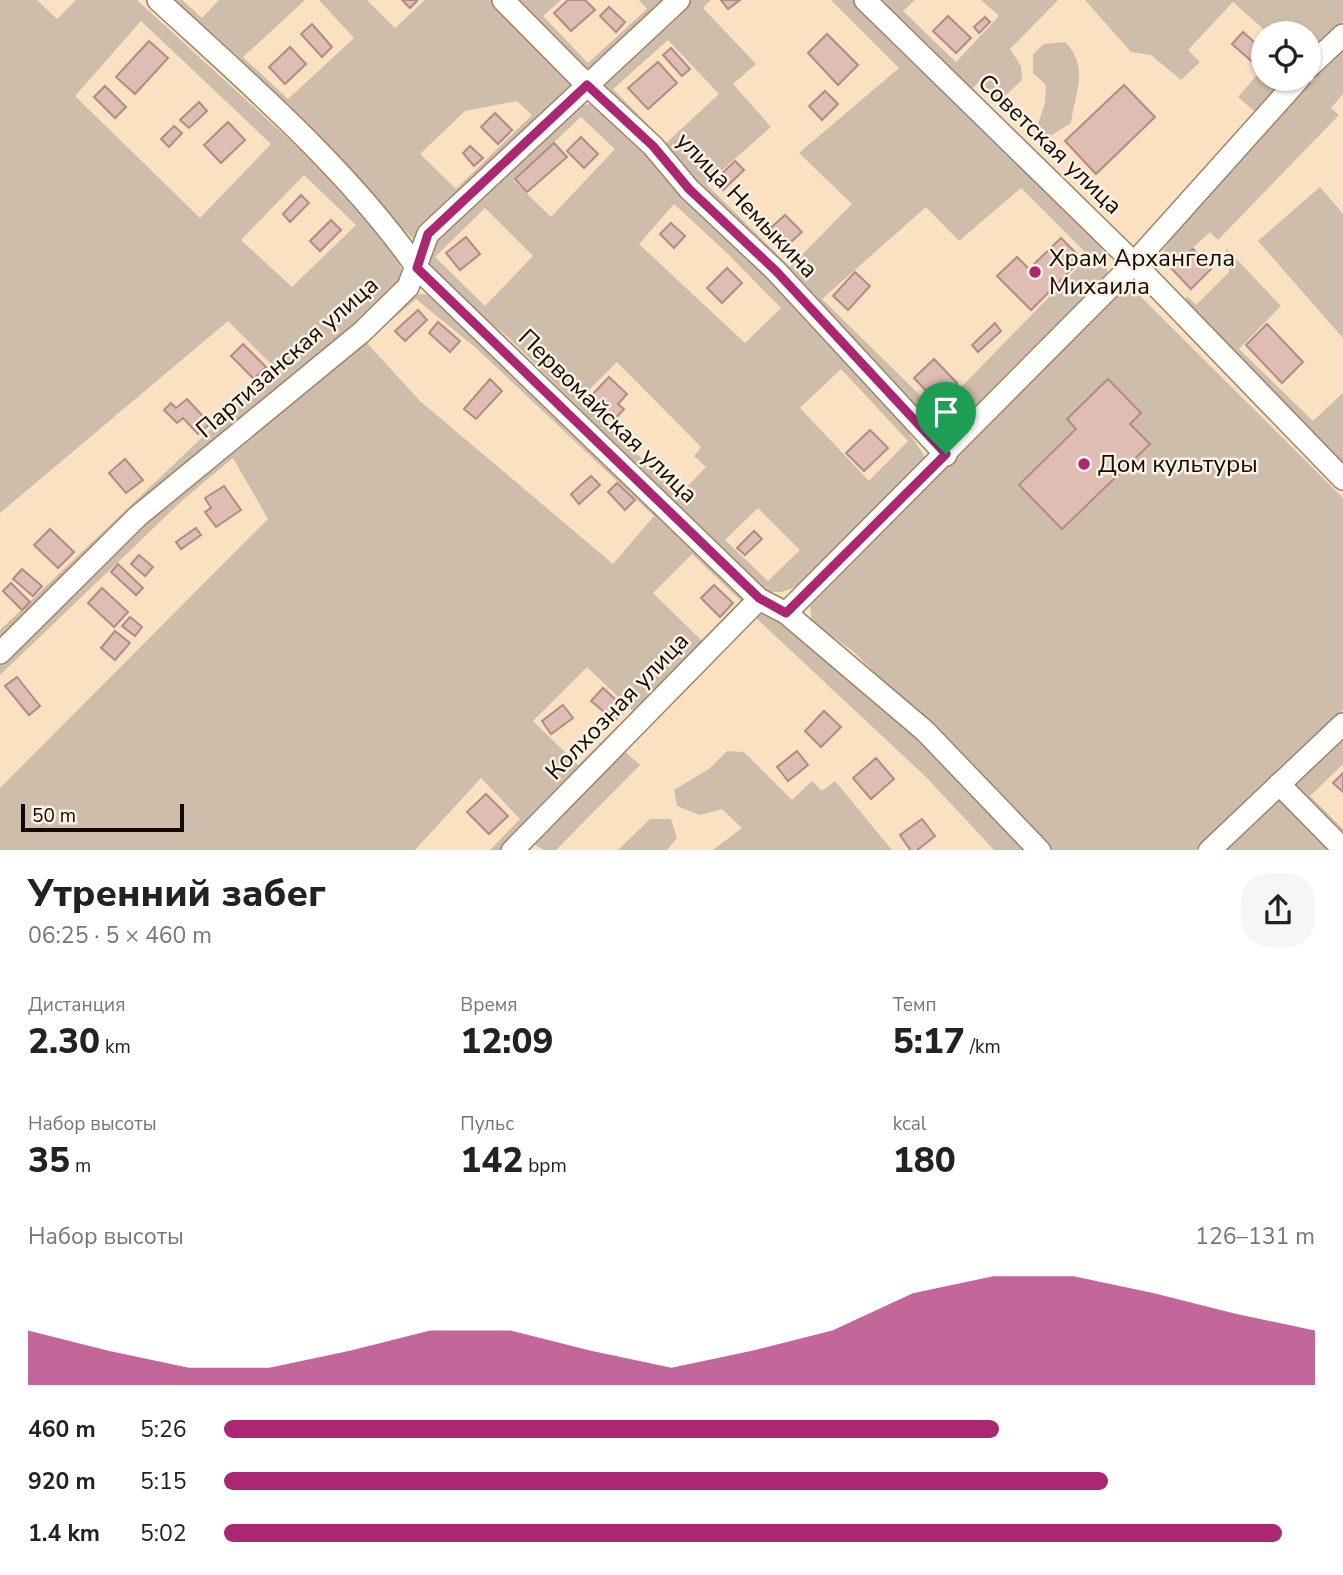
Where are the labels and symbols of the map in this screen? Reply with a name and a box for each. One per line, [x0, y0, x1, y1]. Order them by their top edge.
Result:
street label: Советская улица [971, 67, 1129, 221]
street label: улица Немыкина [669, 125, 825, 285]
place label: Храм Архангела Михаила [1049, 242, 1235, 302]
marker: Храм Архангела Михаила [1027, 264, 1043, 280]
street label: Партизанская улица [189, 269, 385, 445]
street label: Первомайская улица [511, 322, 705, 510]
pin [916, 382, 976, 454]
place label: Дом культуры [1098, 448, 1258, 480]
marker: Дом культуры [1076, 456, 1092, 472]
street label: Колхозная улица [538, 625, 696, 787]
scale bar [21, 802, 184, 833]

